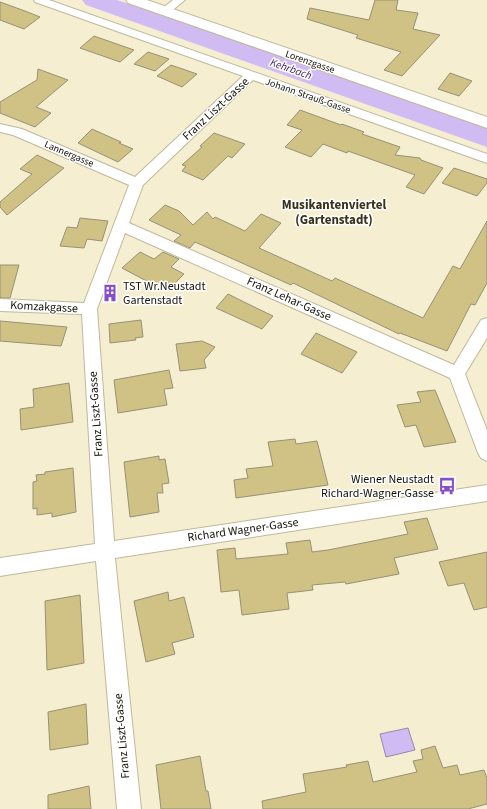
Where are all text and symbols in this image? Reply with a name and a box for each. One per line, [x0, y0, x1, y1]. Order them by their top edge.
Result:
street label: Lorenzgasse [283, 47, 337, 77]
water label: Kehrbach [268, 55, 314, 83]
street label: Franz Liszt-Gasse [179, 74, 253, 144]
street label: Johann Strauß-Gasse [264, 75, 353, 117]
street label: Lannergasse [42, 137, 96, 171]
district label: Musikantenviertel (Gartenstadt) [282, 196, 386, 229]
street label: Franz Lehar-Gasse [244, 273, 334, 325]
place label: TST Wr.Neustadt Gartenstadt [123, 278, 205, 309]
building icon: TST Wr.Neustadt Gartenstadt [100, 283, 120, 303]
street label: Komzakgasse [10, 297, 78, 317]
street label: Franz Liszt-Gasse [85, 371, 107, 457]
place label: Wiener Neustadt Richard-Wagner-Gasse [321, 471, 434, 502]
bus stop icon: Wiener Neustadt Richard-Wagner-Gasse [437, 476, 457, 496]
street label: Richard Wagner-Gasse [186, 514, 300, 546]
street label: Franz Liszt-Gasse [110, 693, 134, 779]

